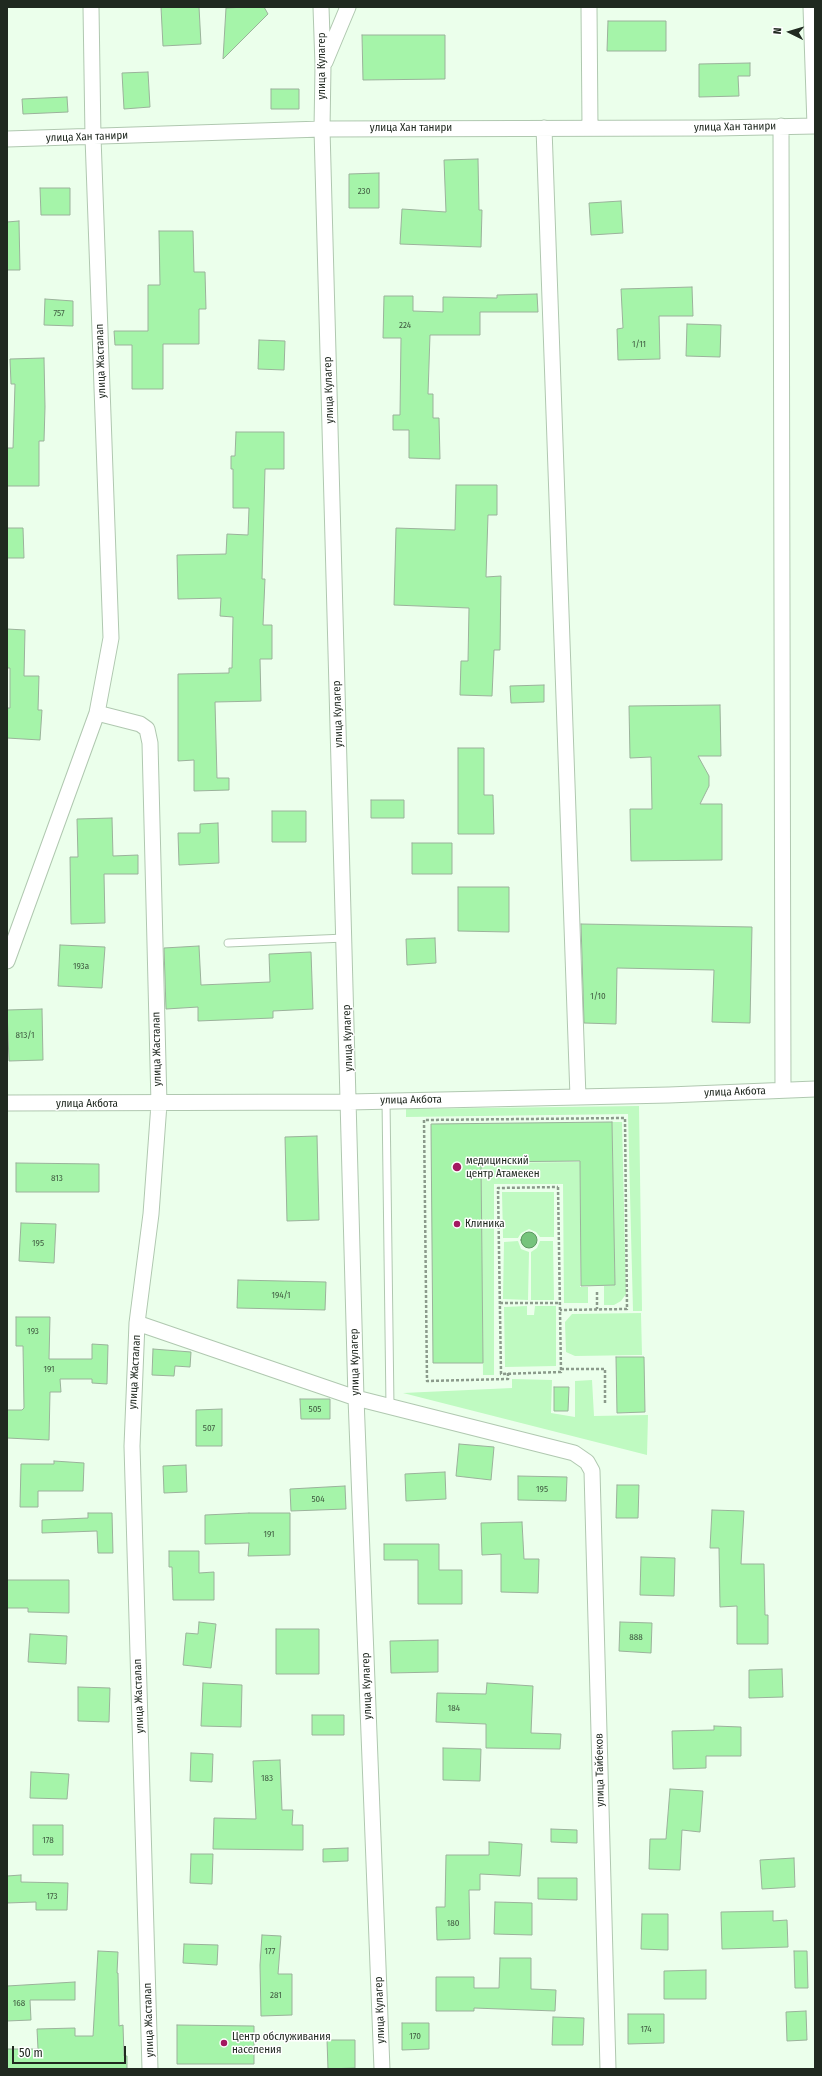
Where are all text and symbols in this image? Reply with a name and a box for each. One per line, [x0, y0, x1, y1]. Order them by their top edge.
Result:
north arrow [770, 12, 810, 52]
text: N [771, 27, 784, 35]
street label: улица Кулагер [315, 32, 329, 100]
street label: улица Хан танири [694, 120, 776, 134]
street label: улица Хан танири [370, 121, 452, 135]
street label: улица Хан танири [46, 129, 128, 145]
house number: 230 [358, 186, 370, 196]
house number: 757 [53, 308, 65, 318]
house number: 224 [399, 320, 411, 330]
street label: улица Жасталап [93, 323, 109, 399]
house number: 1/11 [632, 339, 646, 349]
street label: улица Кулагер [321, 356, 337, 424]
street label: улица Кулагер [330, 680, 346, 748]
house number: 193а [73, 961, 89, 971]
house number: 1/10 [590, 991, 606, 1001]
street label: улица Кулагер [340, 1004, 356, 1072]
street label: улица Жасталап [150, 1012, 164, 1086]
house number: 813/1 [16, 1030, 34, 1040]
street label: улица Акбота [704, 1084, 766, 1100]
street label: улица Акбота [380, 1093, 442, 1107]
street label: улица Акбота [56, 1097, 118, 1111]
place label: медицинский центр Атамекен [466, 1154, 540, 1180]
marker: медицинский центр Атамекен [451, 1161, 463, 1173]
house number: 813 [51, 1173, 63, 1183]
place label: Клиника [465, 1217, 505, 1231]
marker: Клиника [452, 1219, 462, 1229]
house number: 195 [32, 1238, 44, 1248]
house number: 194/1 [271, 1290, 291, 1300]
house number: 193 [27, 1326, 39, 1336]
street label: улица Кулагер [348, 1328, 362, 1396]
street label: улица Жасталап [126, 1334, 144, 1410]
house number: 191 [43, 1364, 55, 1374]
house number: 505 [309, 1404, 321, 1414]
house number: 507 [203, 1423, 215, 1433]
house number: 195 [536, 1484, 548, 1494]
house number: 504 [311, 1494, 325, 1504]
house number: 191 [263, 1529, 275, 1539]
house number: 888 [629, 1632, 643, 1642]
street label: улица Кулагер [359, 1652, 375, 1720]
street label: улица Жасталап [131, 1658, 147, 1734]
house number: 184 [448, 1703, 460, 1713]
street label: улица Тайбеков [593, 1733, 607, 1807]
house number: 183 [261, 1773, 273, 1783]
house number: 178 [42, 1835, 54, 1845]
house number: 173 [46, 1891, 58, 1901]
house number: 180 [447, 1918, 459, 1928]
house number: 177 [265, 1946, 275, 1956]
street label: улица Кулагер [372, 1976, 388, 2044]
street label: улица Жасталап [141, 1982, 157, 2058]
house number: 281 [270, 1990, 282, 2000]
house number: 168 [13, 1998, 25, 2008]
house number: 174 [640, 2024, 652, 2034]
place label: Центр обслуживания населения [232, 2030, 331, 2056]
house number: 170 [409, 2031, 421, 2041]
scale bar [14, 2038, 128, 2064]
marker: Центр обслуживания населения [219, 2038, 229, 2048]
text: 50 m [19, 2046, 43, 2060]

